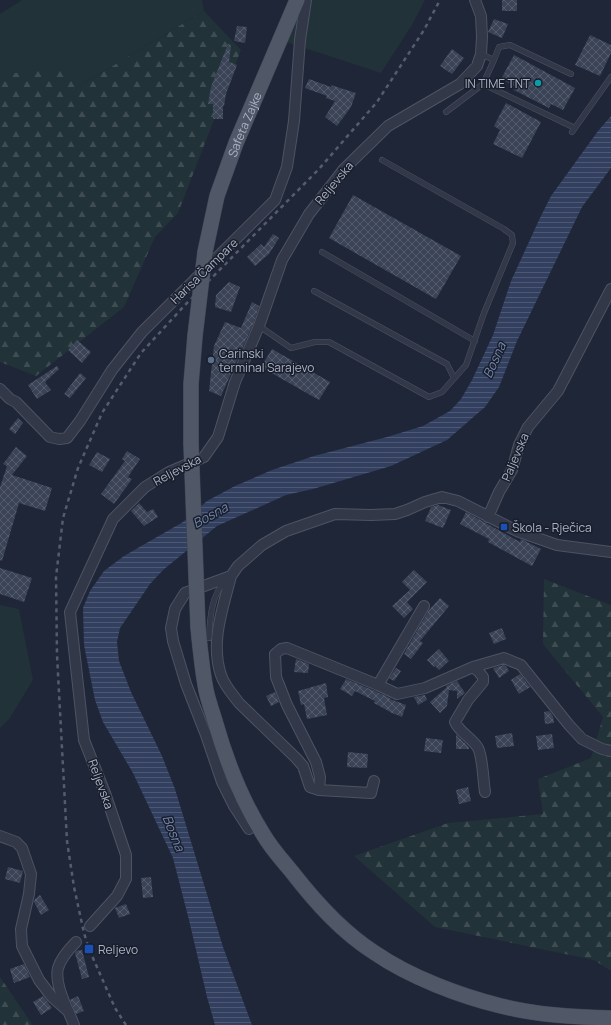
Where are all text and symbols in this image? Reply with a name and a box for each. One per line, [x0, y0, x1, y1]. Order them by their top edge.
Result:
place label: IN TIME TNT [465, 75, 531, 92]
marker: IN TIME TNT [533, 78, 543, 88]
street label: Safeta Zajke [223, 89, 265, 159]
street label: Reljevska [311, 158, 357, 208]
street label: Harisa Čampare [167, 234, 241, 308]
water label: Bosna [478, 339, 510, 381]
place label: Carinski terminal Sarajevo [219, 345, 314, 376]
marker: Carinski terminal Sarajevo [206, 355, 216, 365]
street label: Paljevska [497, 430, 533, 484]
street label: Reljevska [150, 450, 204, 490]
water label: Bosna [189, 498, 231, 532]
place label: Škola - Rječica [512, 519, 592, 536]
marker: Škola - Rječica [499, 522, 509, 532]
street label: Reljevska [84, 757, 118, 811]
water label: Bosna [159, 812, 190, 854]
place label: Reljevo [98, 941, 138, 958]
marker: Reljevo [83, 943, 95, 955]

